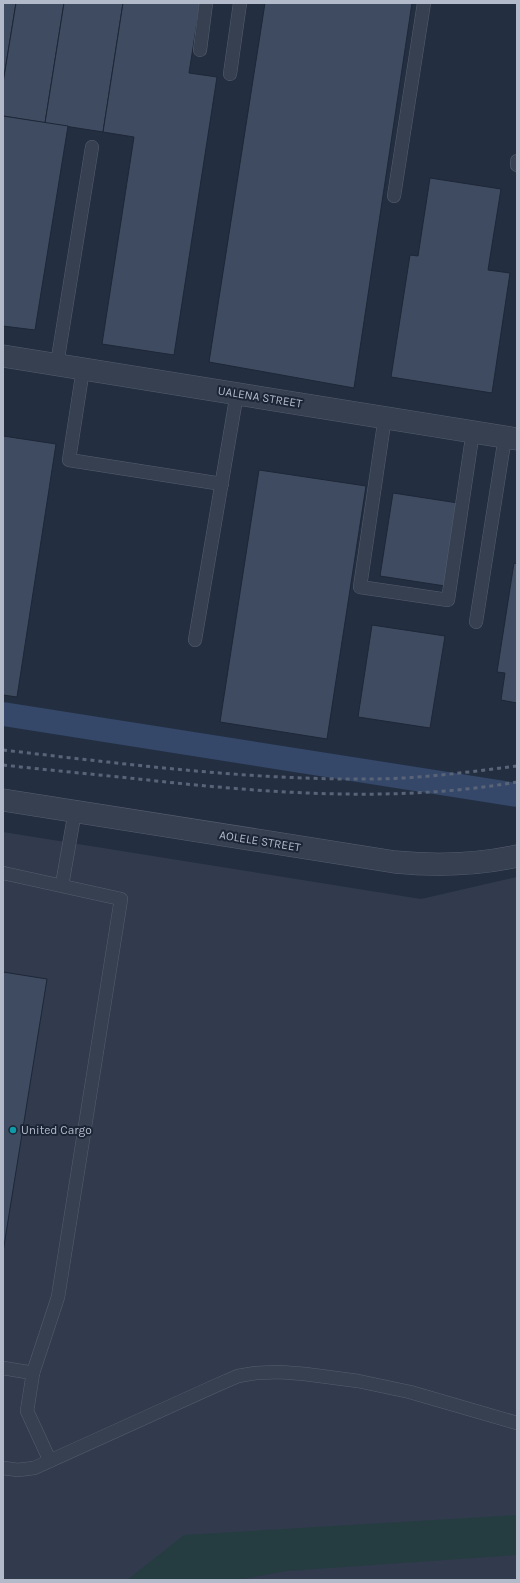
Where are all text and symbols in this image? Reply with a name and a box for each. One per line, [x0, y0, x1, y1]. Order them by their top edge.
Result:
street label: UALENA STREET [217, 383, 303, 411]
street label: AOLELE STREET [218, 828, 302, 854]
place label: United Cargo [21, 1123, 92, 1137]
marker: United Cargo [8, 1125, 18, 1135]

